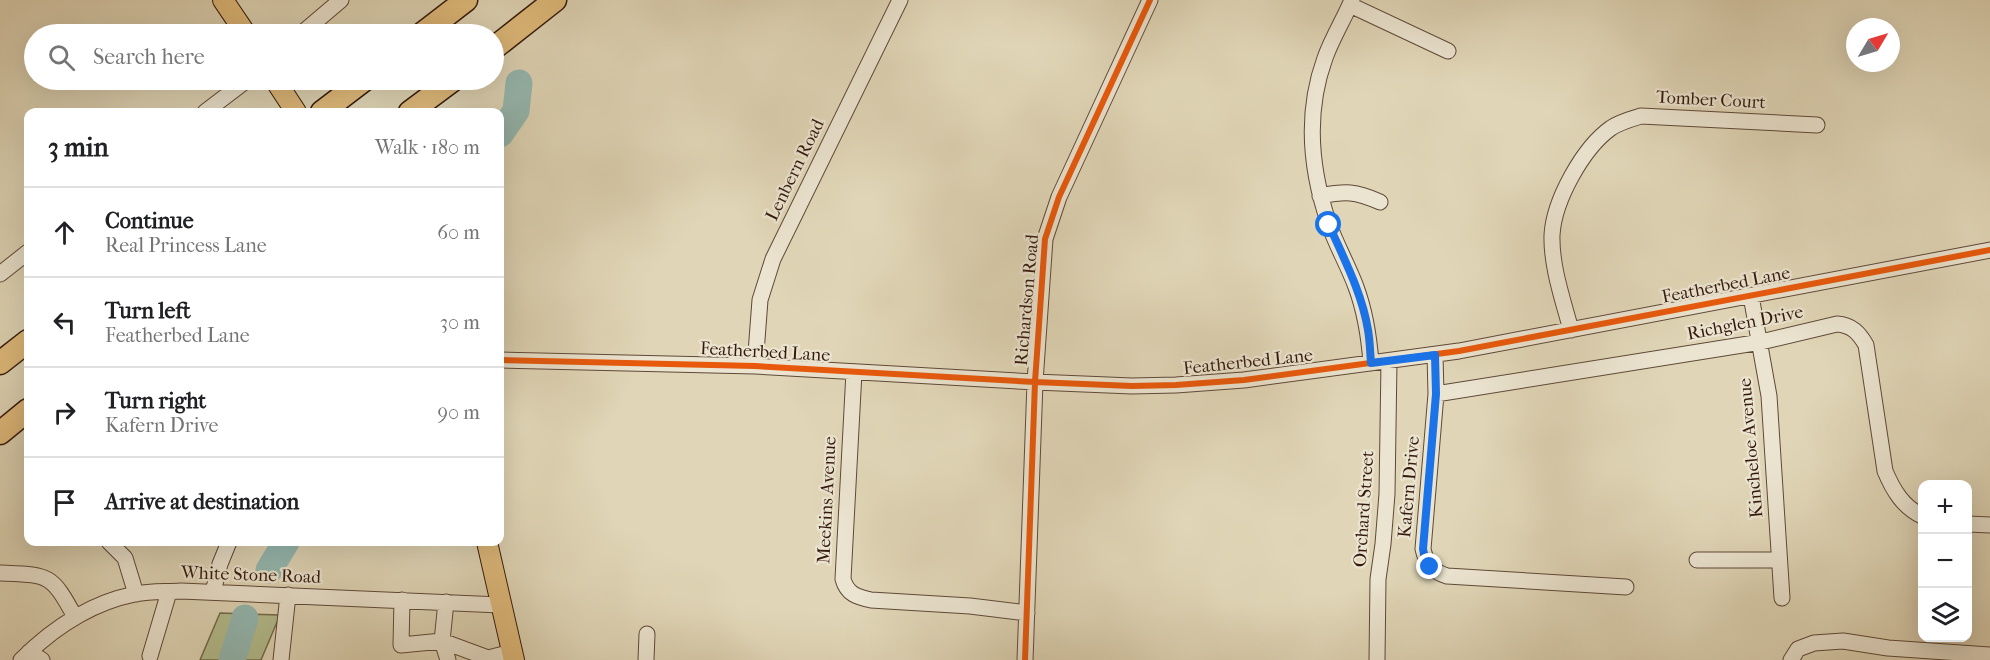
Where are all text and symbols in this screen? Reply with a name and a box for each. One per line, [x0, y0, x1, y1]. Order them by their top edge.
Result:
north arrow [1846, 18, 1900, 72]
search box [24, 24, 504, 90]
icon: search [45, 41, 78, 74]
text: Search here [93, 44, 205, 70]
street label: Tomber Court [1656, 87, 1767, 113]
street label: Lenbern Road [761, 116, 829, 224]
text: 3 min [48, 132, 109, 163]
text: Walk · 180 m [375, 136, 480, 159]
text: Continue [105, 208, 194, 234]
route start [1315, 211, 1341, 237]
icon: ahead [48, 216, 81, 249]
text: 60 m [437, 221, 480, 244]
street label: Richardson Road [1011, 233, 1043, 367]
text: Real Princess Lane [105, 234, 267, 257]
street label: Featherbed Lane [1660, 262, 1792, 308]
text: Turn left [105, 298, 191, 324]
street label: Richglen Drive [1685, 301, 1805, 345]
icon: left [48, 306, 81, 339]
text: 30 m [440, 311, 480, 334]
text: Featherbed Lane [105, 324, 250, 347]
street label: Featherbed Lane [699, 338, 831, 366]
street label: Featherbed Lane [1182, 345, 1314, 379]
street label: Kincheloe Avenue [1734, 377, 1768, 519]
text: Turn right [105, 388, 206, 414]
icon: right [48, 396, 81, 429]
text: 90 m [438, 401, 480, 424]
text: Kafern Drive [105, 414, 218, 437]
street label: Kafern Drive [1394, 435, 1424, 539]
street label: Meekins Avenue [813, 436, 841, 564]
street label: Orchard Street [1349, 449, 1379, 568]
map controls [1918, 480, 1972, 642]
button: + [1918, 480, 1972, 534]
icon: arrive [48, 486, 81, 519]
text: Arrive at destination [105, 489, 299, 515]
button: − [1918, 534, 1972, 588]
route end [1416, 553, 1442, 579]
street label: White Stone Road [180, 562, 322, 588]
button: layers [1918, 588, 1972, 642]

